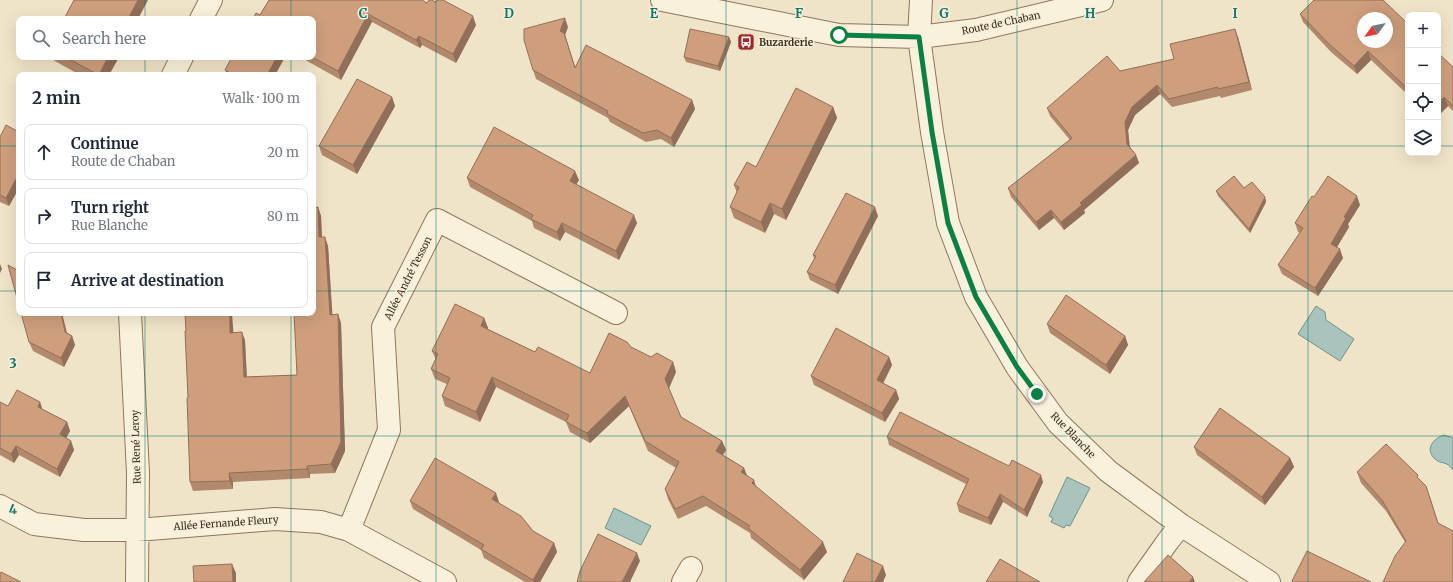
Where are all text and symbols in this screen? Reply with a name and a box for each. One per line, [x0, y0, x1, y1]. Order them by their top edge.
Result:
text: C [359, 5, 368, 22]
text: D [504, 5, 514, 22]
text: E [650, 5, 659, 22]
text: F [795, 5, 803, 22]
text: G [939, 5, 949, 22]
text: H [1085, 5, 1096, 22]
text: I [1232, 5, 1238, 22]
street label: Route de Chaban [960, 8, 1042, 38]
north arrow [1357, 12, 1393, 48]
map controls [1405, 12, 1441, 156]
button: + [1405, 12, 1441, 48]
search box [16, 16, 316, 60]
route start [830, 26, 848, 44]
icon: search [30, 27, 52, 49]
text: Search here [62, 29, 146, 48]
bus stop icon: Buzarderie [736, 32, 756, 52]
place label: Buzarderie [759, 36, 814, 49]
button: − [1405, 48, 1441, 84]
button: locate [1405, 84, 1441, 120]
text: 2 min [32, 87, 80, 109]
text: Walk · 100 m [222, 90, 300, 107]
button: layers [1405, 120, 1441, 156]
text: Continue [71, 134, 139, 153]
icon: ahead [33, 141, 55, 163]
text: 20 m [267, 144, 299, 161]
text: Route de Chaban [71, 153, 176, 170]
text: Turn right [71, 198, 149, 217]
icon: right [33, 205, 55, 227]
text: 80 m [267, 208, 299, 225]
text: Rue Blanche [71, 217, 148, 234]
street label: Allée André Tesson [381, 234, 435, 323]
icon: arrive [33, 269, 55, 291]
text: Arrive at destination [71, 271, 224, 290]
text: 3 [9, 355, 17, 372]
route end [1028, 385, 1046, 403]
street label: Rue René Leroy [128, 409, 144, 484]
street label: Rue Blanche [1048, 409, 1098, 461]
text: 4 [9, 501, 18, 518]
street label: Allée Fernande Fleury [172, 513, 279, 533]

